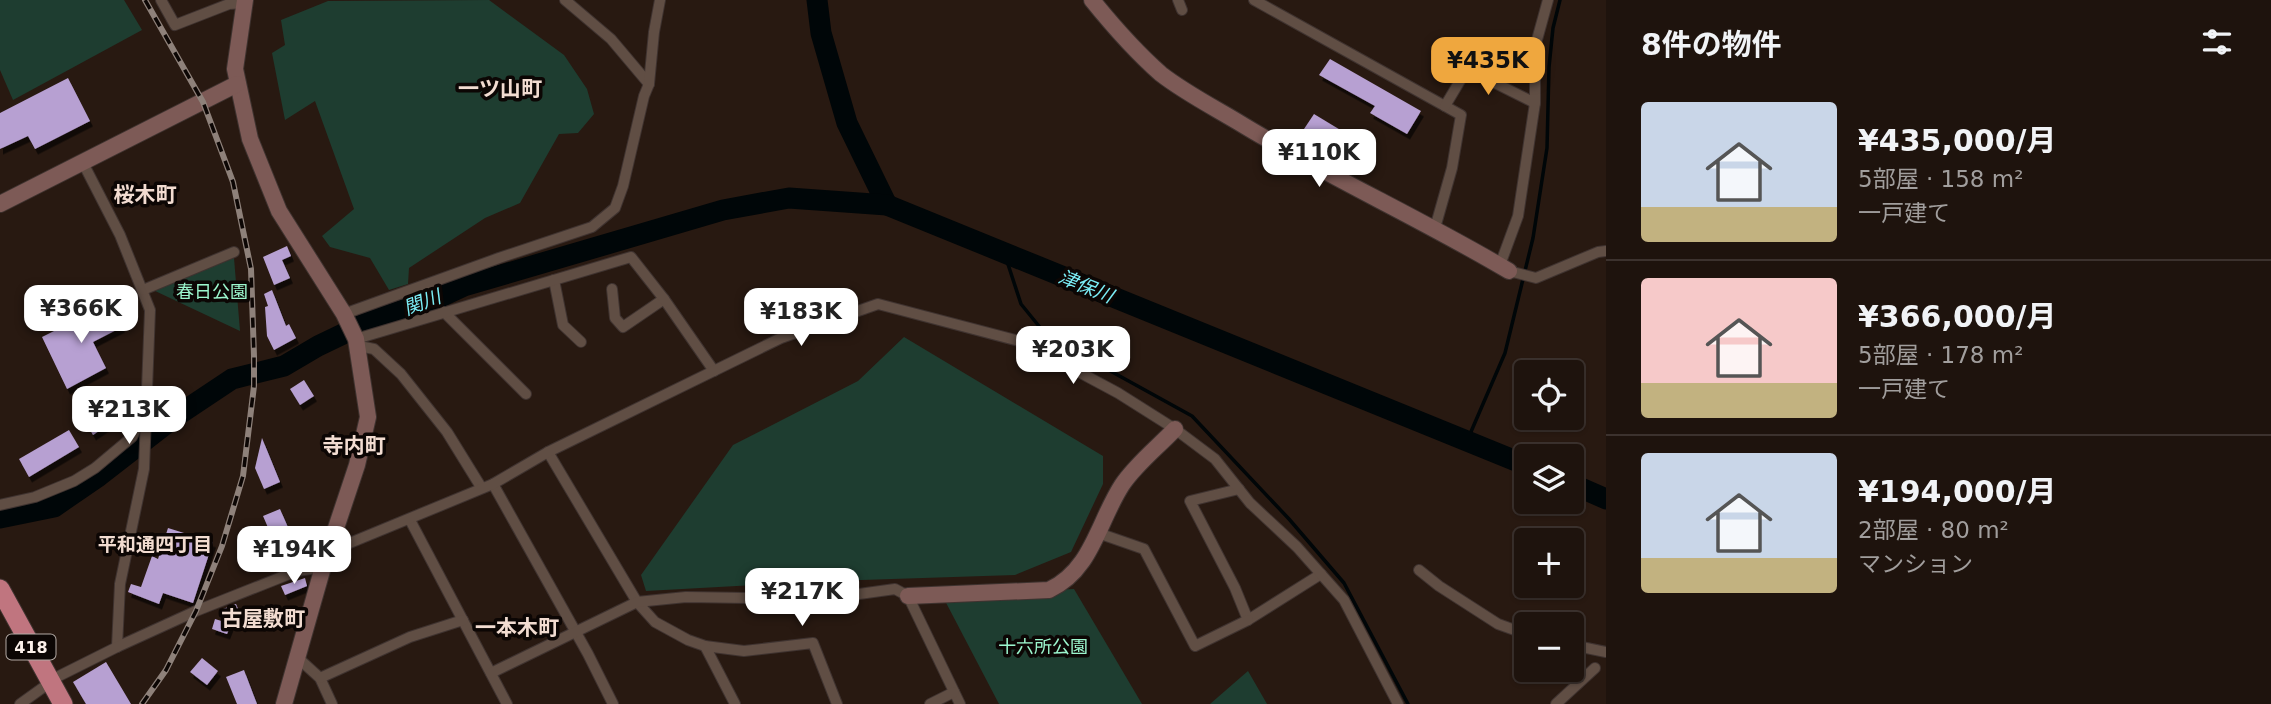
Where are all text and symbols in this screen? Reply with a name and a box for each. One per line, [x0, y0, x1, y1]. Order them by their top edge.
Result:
icon: filters [2198, 23, 2236, 61]
text: 8件の物件 [1641, 27, 1782, 62]
pin: ¥435K [1439, 38, 1537, 97]
text: ¥435K [1447, 47, 1529, 73]
district label: 一ツ山町 [458, 77, 542, 101]
text: ¥435,000/月 [1858, 123, 2056, 158]
pin: ¥110K [1270, 130, 1368, 189]
icon: home [1697, 130, 1781, 214]
text: ¥110K [1278, 139, 1360, 165]
text: 5部屋 · 158 m² [1858, 166, 2023, 192]
district label: 桜木町 [114, 183, 177, 207]
text: 一戸建て [1858, 200, 1950, 226]
water label: 津保川 [1055, 265, 1118, 308]
park label: 春日公園 [176, 281, 248, 302]
water label: 関川 [400, 284, 446, 319]
pin: ¥366K [32, 286, 130, 345]
pin: ¥183K [752, 288, 850, 348]
text: ¥366K [40, 295, 122, 321]
text: ¥183K [760, 298, 842, 324]
text: ¥366,000/月 [1858, 299, 2056, 334]
icon: home [1697, 306, 1781, 390]
pin: ¥203K [1024, 326, 1122, 386]
text: ¥203K [1032, 336, 1114, 362]
text: 5部屋 · 178 m² [1858, 342, 2023, 368]
map controls [1514, 360, 1584, 682]
button: locate [1514, 360, 1584, 430]
text: 一戸建て [1858, 376, 1950, 402]
pin: ¥213K [80, 386, 178, 446]
text: ¥213K [88, 396, 170, 422]
district label: 寺内町 [323, 434, 386, 458]
button: layers [1514, 444, 1584, 514]
text: ¥194,000/月 [1858, 474, 2056, 509]
icon: home [1697, 481, 1781, 565]
text: 2部屋 · 80 m² [1858, 517, 2009, 543]
pin: ¥194K [245, 526, 343, 586]
button: + [1514, 528, 1584, 598]
district label: 平和通四丁目 [98, 533, 212, 555]
text: ¥194K [253, 536, 335, 562]
text: マンション [1858, 551, 1973, 577]
pin: ¥217K [753, 568, 851, 628]
text: ¥217K [761, 578, 843, 604]
district label: 古屋敷町 [221, 607, 305, 631]
button: − [1514, 612, 1584, 682]
district label: 一本木町 [475, 616, 559, 640]
road number: 418 [7, 634, 56, 660]
park label: 十六所公園 [998, 636, 1088, 657]

